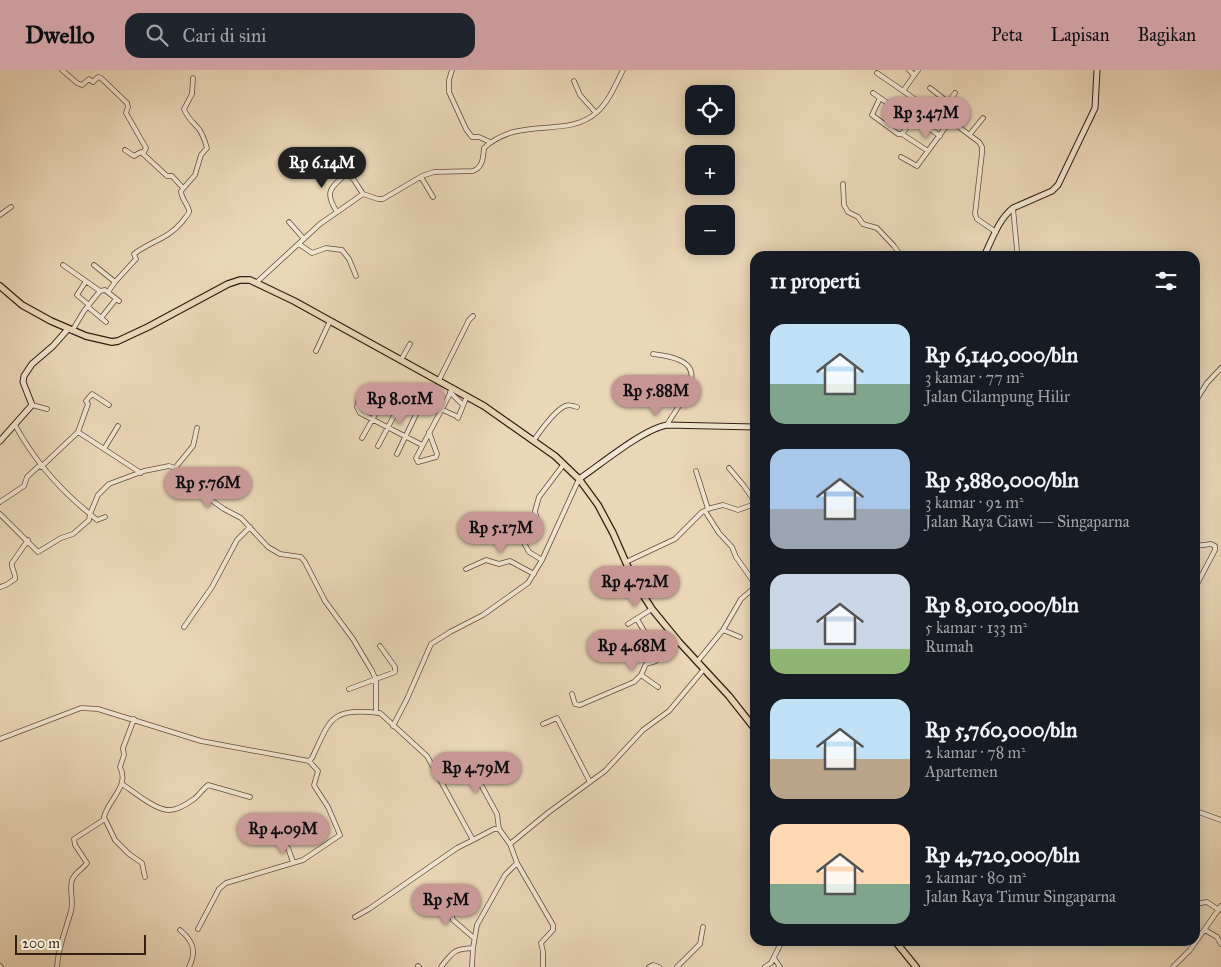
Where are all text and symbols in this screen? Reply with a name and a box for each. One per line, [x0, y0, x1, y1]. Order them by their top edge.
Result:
search box [125, 13, 475, 58]
text: Dwello [25, 20, 95, 50]
icon: search [143, 21, 171, 49]
text: Cari di sini [183, 24, 267, 47]
text: Peta [991, 24, 1023, 46]
text: Lapisan [1051, 24, 1109, 46]
text: Bagikan [1137, 24, 1196, 46]
map controls [685, 85, 735, 255]
button: locate [685, 85, 735, 135]
pin: Rp 3.47M [874, 97, 978, 139]
text: Rp 3.47M [893, 103, 959, 122]
button: + [685, 145, 735, 195]
pin: Rp 6.14M [270, 146, 374, 189]
text: Rp 6.14M [289, 153, 355, 172]
button: − [685, 205, 735, 255]
icon: filters [1152, 267, 1180, 295]
text: 11 properti [770, 268, 860, 294]
text: Rp 6,140,000/bln [925, 342, 1078, 368]
icon: home [810, 344, 870, 404]
text: 3 kamar · 77 m² [925, 368, 1024, 387]
pin: Rp 5.88M [604, 374, 708, 417]
text: Rp 5.88M [623, 381, 689, 400]
pin: Rp 8.01M [348, 382, 452, 425]
text: Jalan Cilampung Hilir [925, 387, 1070, 406]
text: Rp 8.01M [367, 389, 433, 408]
pin: Rp 5.76M [156, 466, 260, 509]
text: Rp 5,880,000/bln [925, 467, 1079, 493]
icon: home [810, 469, 870, 529]
text: Rp 5.76M [175, 473, 241, 492]
text: 3 kamar · 92 m² [925, 493, 1024, 512]
pin: Rp 5.17M [449, 512, 553, 554]
text: Jalan Raya Ciawi — Singaparna [925, 512, 1130, 531]
text: Rp 5.17M [469, 518, 533, 537]
pin: Rp 4.72M [583, 566, 687, 608]
text: Rp 4.72M [601, 572, 669, 591]
text: Rp 8,010,000/bln [925, 592, 1079, 618]
icon: home [810, 594, 870, 654]
text: 5 kamar · 133 m² [925, 618, 1027, 637]
pin: Rp 4.68M [580, 630, 684, 672]
text: Rp 4.68M [598, 636, 666, 655]
text: Rumah [925, 637, 974, 656]
text: Rp 5,760,000/bln [925, 717, 1077, 743]
icon: home [810, 719, 870, 779]
text: 2 kamar · 78 m² [925, 743, 1026, 762]
pin: Rp 4.79M [424, 752, 528, 794]
text: Rp 4.79M [442, 758, 510, 777]
text: Apartemen [925, 762, 998, 781]
pin: Rp 4.09M [231, 812, 335, 855]
text: Rp 4.09M [248, 819, 318, 838]
text: Rp 4,720,000/bln [925, 842, 1080, 868]
icon: home [810, 844, 870, 904]
text: 2 kamar · 80 m² [925, 868, 1026, 887]
pin: Rp 5M [411, 884, 481, 926]
text: Jalan Raya Timur Singaparna [925, 887, 1116, 906]
text: Rp 5M [423, 890, 469, 909]
scale bar [15, 932, 146, 955]
text: 200 m [22, 935, 60, 952]

